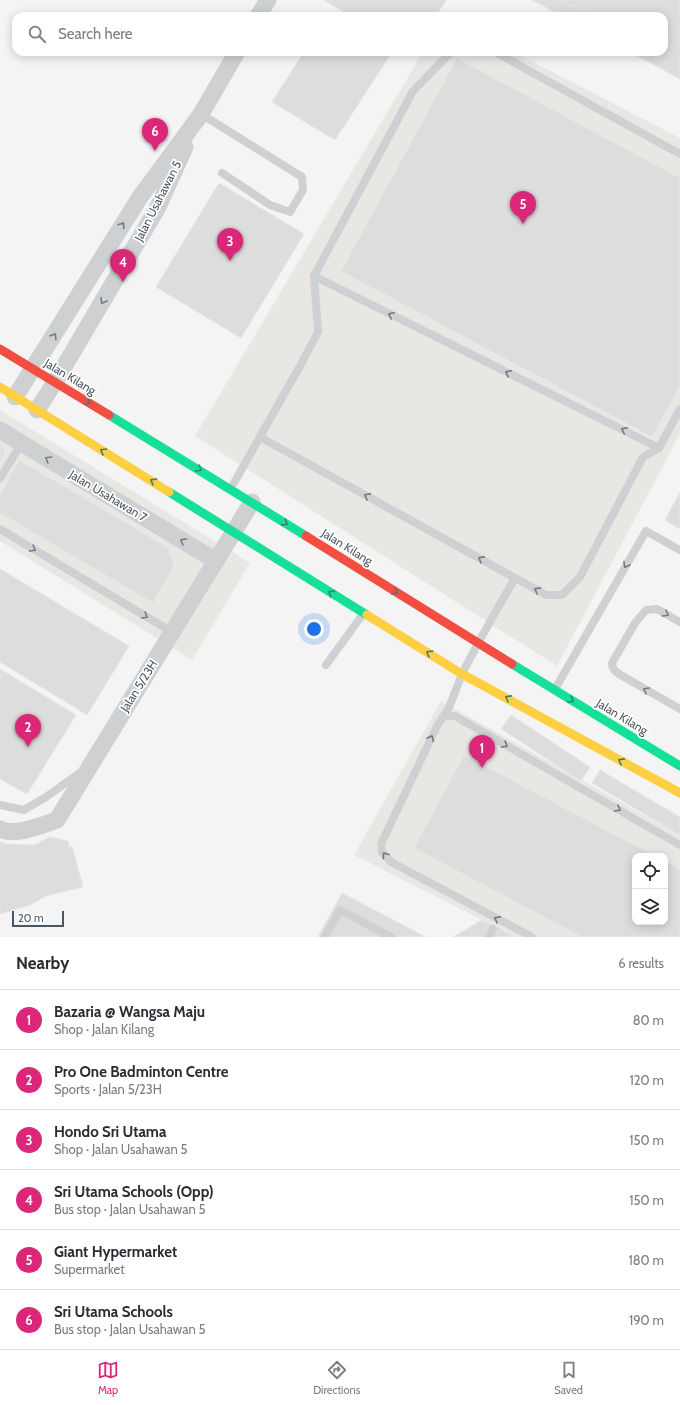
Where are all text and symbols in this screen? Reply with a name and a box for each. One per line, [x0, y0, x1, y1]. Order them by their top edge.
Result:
search box [12, 12, 668, 56]
icon: search [26, 23, 48, 45]
text: Search here [58, 25, 133, 43]
pin: 6 [142, 118, 168, 151]
street label: Jalan Usahawan 5 [130, 158, 184, 244]
pin: 5 [510, 191, 536, 224]
one-way arrow [118, 222, 125, 229]
pin: 3 [217, 228, 243, 261]
pin: 4 [110, 249, 136, 282]
one-way arrow [100, 297, 107, 304]
one-way arrow [388, 312, 396, 320]
one-way arrow [49, 333, 57, 340]
street label: Jalan Kilang [41, 355, 100, 398]
one-way arrow [505, 370, 512, 377]
one-way arrow [84, 397, 91, 405]
one-way arrow [621, 427, 629, 435]
one-way arrow [100, 448, 107, 455]
one-way arrow [45, 456, 52, 464]
one-way arrow [195, 465, 202, 472]
street label: Jalan Usahawan 7 [66, 466, 150, 525]
one-way arrow [150, 479, 157, 486]
one-way arrow [364, 493, 371, 500]
one-way arrow [281, 518, 288, 525]
street label: Jalan Kilang [318, 524, 377, 569]
one-way arrow [180, 538, 187, 546]
one-way arrow [29, 544, 36, 551]
one-way arrow [477, 556, 485, 563]
one-way arrow [624, 561, 631, 568]
one-way arrow [391, 587, 398, 594]
one-way arrow [534, 587, 541, 595]
one-way arrow [328, 590, 335, 597]
one-way arrow [662, 609, 669, 616]
one-way arrow [141, 611, 148, 619]
your location [304, 619, 324, 639]
one-way arrow [426, 651, 433, 658]
street label: Jalan 5/23H [116, 657, 160, 715]
one-way arrow [643, 687, 650, 694]
one-way arrow [505, 695, 512, 702]
one-way arrow [567, 695, 574, 703]
street label: Jalan Kilang [593, 695, 652, 738]
pin: 2 [15, 714, 41, 747]
one-way arrow [427, 735, 434, 743]
pin: 1 [469, 735, 495, 768]
one-way arrow [501, 740, 508, 747]
one-way arrow [618, 758, 626, 766]
one-way arrow [614, 805, 621, 812]
one-way arrow [383, 852, 390, 860]
map controls [632, 853, 668, 925]
button: locate [632, 853, 668, 889]
button: layers [632, 889, 668, 925]
scale bar [12, 909, 64, 928]
text: 20 m [18, 911, 44, 925]
one-way arrow [494, 916, 502, 923]
text: Nearby [16, 953, 69, 973]
text: 6 results [618, 955, 664, 971]
text: Bazaria @ Wangsa Maju [54, 1003, 205, 1021]
text: 1 [27, 1012, 31, 1028]
text: 80 m [633, 1012, 664, 1028]
text: Shop · Jalan Kilang [54, 1021, 154, 1037]
text: Pro One Badminton Centre [54, 1063, 228, 1081]
text: 2 [26, 1072, 32, 1088]
text: 120 m [630, 1072, 664, 1088]
text: Sports · Jalan 5/23H [54, 1081, 162, 1097]
text: Hondo Sri Utama [54, 1123, 166, 1141]
text: 3 [25, 1132, 33, 1148]
text: 150 m [629, 1132, 664, 1148]
text: Shop · Jalan Usahawan 5 [54, 1141, 188, 1157]
text: Sri Utama Schools (Opp) [54, 1183, 214, 1201]
text: 4 [25, 1192, 33, 1208]
text: 150 m [629, 1192, 664, 1208]
text: Bus stop · Jalan Usahawan 5 [54, 1201, 206, 1217]
text: Giant Hypermarket [54, 1243, 177, 1261]
text: 5 [26, 1252, 32, 1268]
text: 180 m [628, 1252, 664, 1268]
text: Supermarket [54, 1261, 125, 1277]
text: Sri Utama Schools [54, 1303, 173, 1321]
text: 6 [25, 1312, 33, 1328]
text: 190 m [629, 1312, 664, 1328]
text: Bus stop · Jalan Usahawan 5 [54, 1321, 206, 1337]
tab: Map [97, 1359, 119, 1397]
tab: Directions [313, 1359, 360, 1397]
tab: Saved [554, 1359, 583, 1397]

